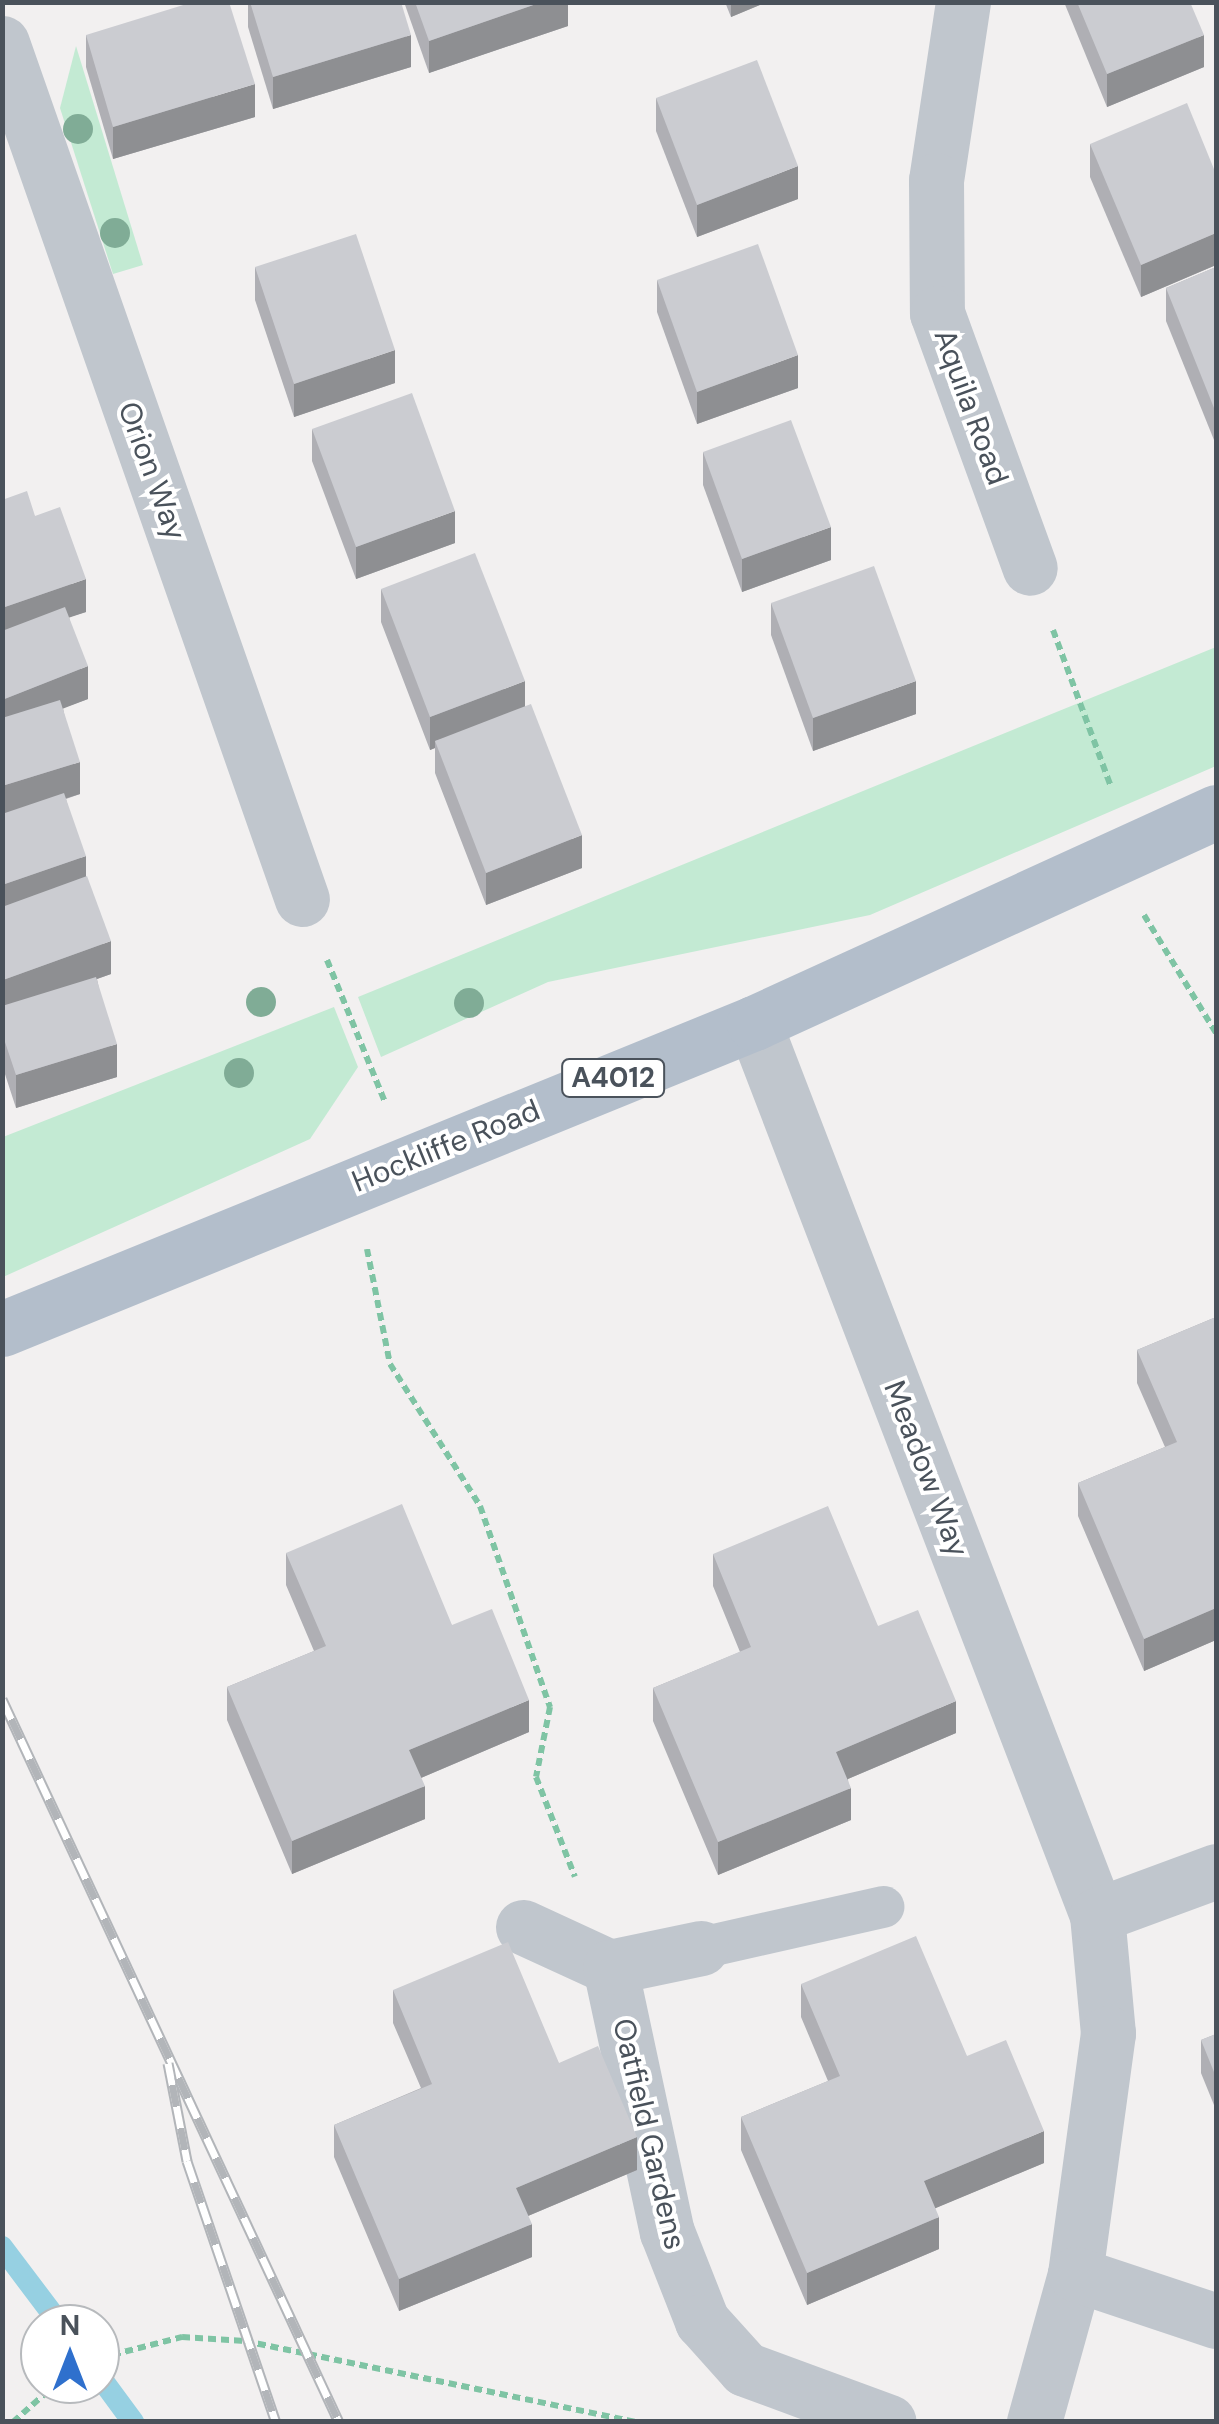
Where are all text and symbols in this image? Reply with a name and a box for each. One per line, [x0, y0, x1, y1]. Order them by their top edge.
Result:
street label: Aquila Road [926, 324, 1016, 490]
street label: Orion Way [110, 397, 194, 545]
road number: A4012 [560, 1055, 666, 1101]
street label: Hockliffe Road [347, 1092, 545, 1200]
street label: Meadow Way [876, 1376, 976, 1562]
street label: Oatfield Gardens [605, 2015, 693, 2253]
north arrow [20, 2304, 120, 2404]
text: N [60, 2307, 80, 2344]

